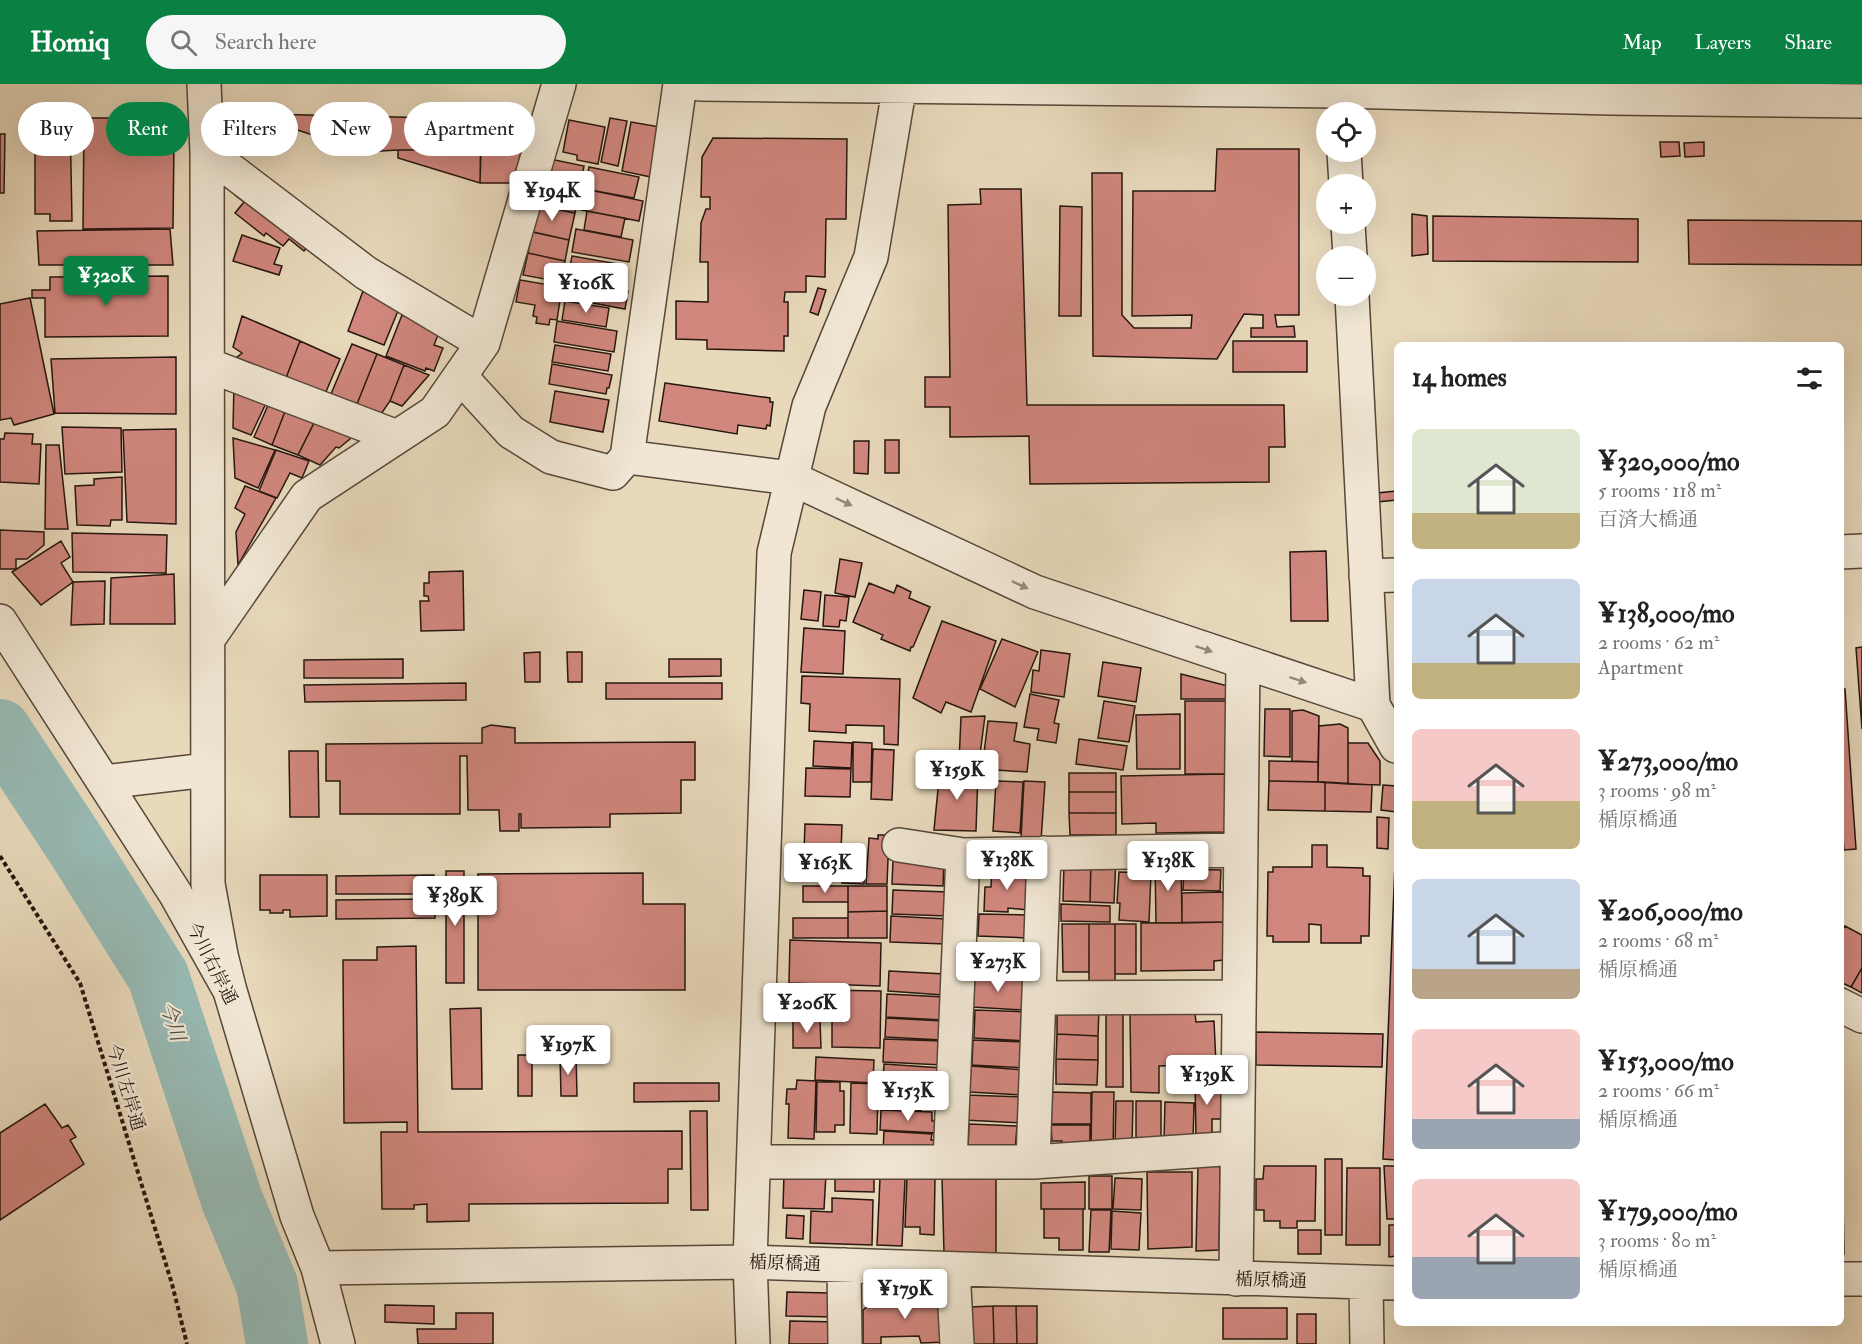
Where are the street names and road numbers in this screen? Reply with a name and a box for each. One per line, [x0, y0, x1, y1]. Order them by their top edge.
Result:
street label: 今川右岸通 [181, 918, 242, 1009]
street label: 今川左岸通 [101, 1041, 150, 1134]
street label: 楯原橋通 [749, 1251, 821, 1276]
street label: 楯原橋通 [1235, 1268, 1307, 1293]

